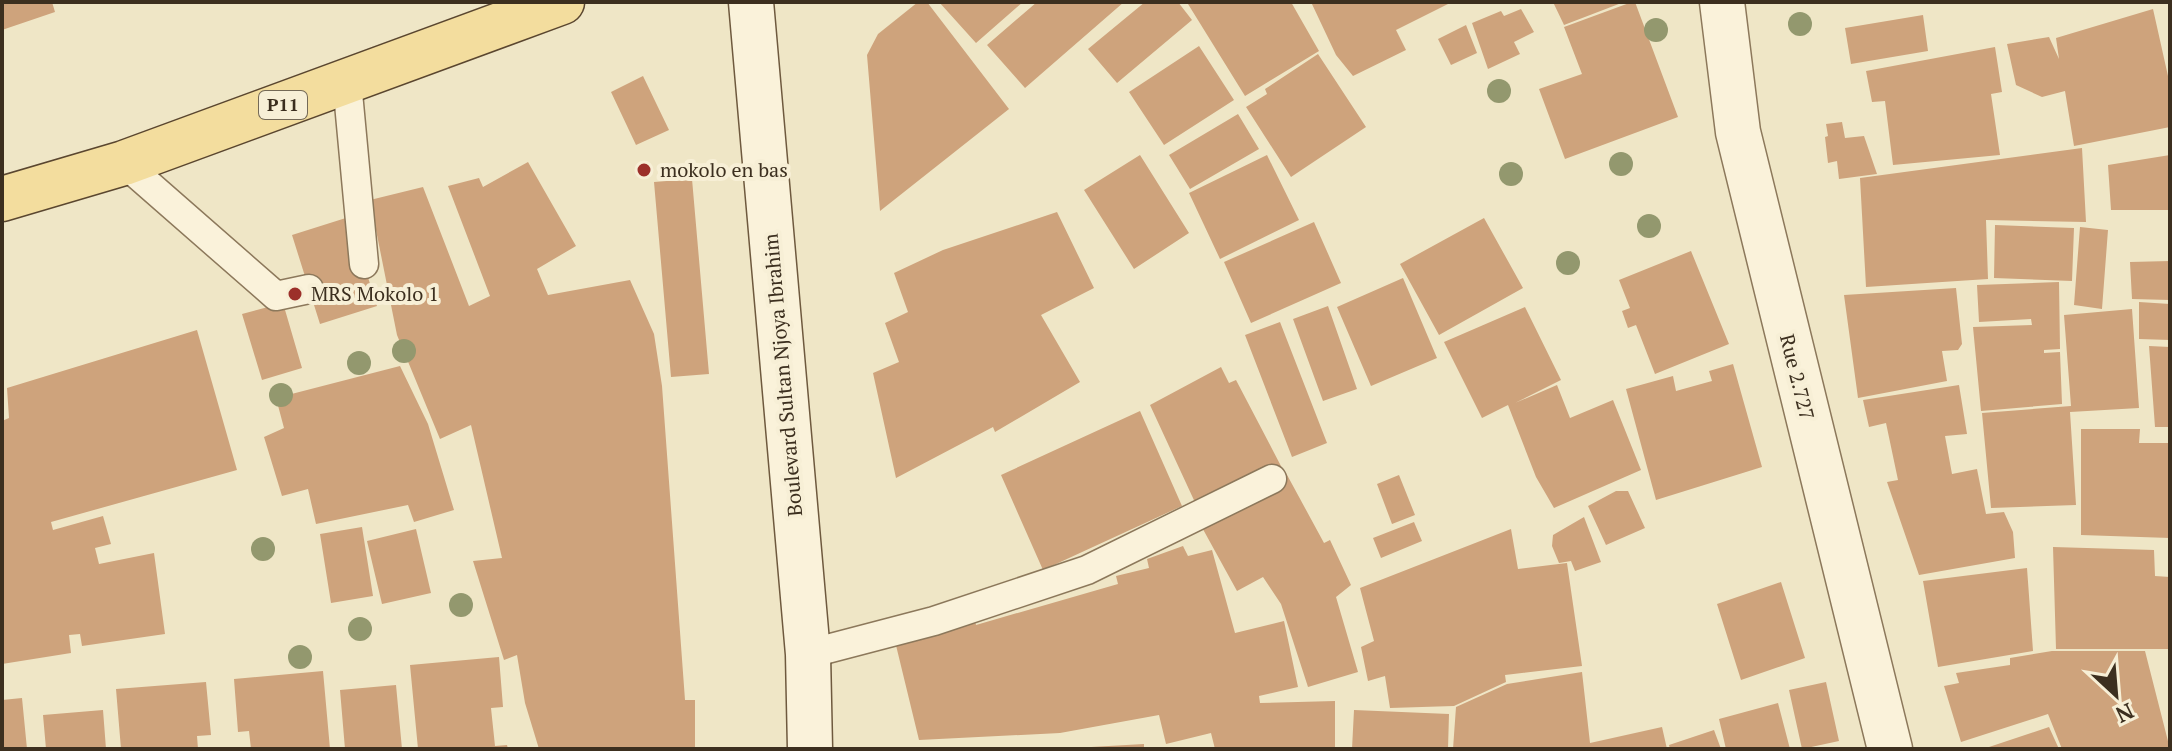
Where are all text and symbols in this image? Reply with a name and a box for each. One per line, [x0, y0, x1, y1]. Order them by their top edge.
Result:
road number: P11 [259, 91, 307, 119]
place label: mokolo en bas [660, 156, 788, 183]
marker: mokolo en bas [635, 161, 653, 179]
street label: Boulevard Sultan Njoya Ibrahim [757, 232, 808, 518]
place label: MRS Mokolo 1 [311, 280, 439, 307]
marker: MRS Mokolo 1 [286, 285, 304, 303]
street label: Rue 2.727 [1774, 331, 1821, 423]
north arrow [2076, 655, 2156, 735]
text: N [2111, 697, 2139, 730]

